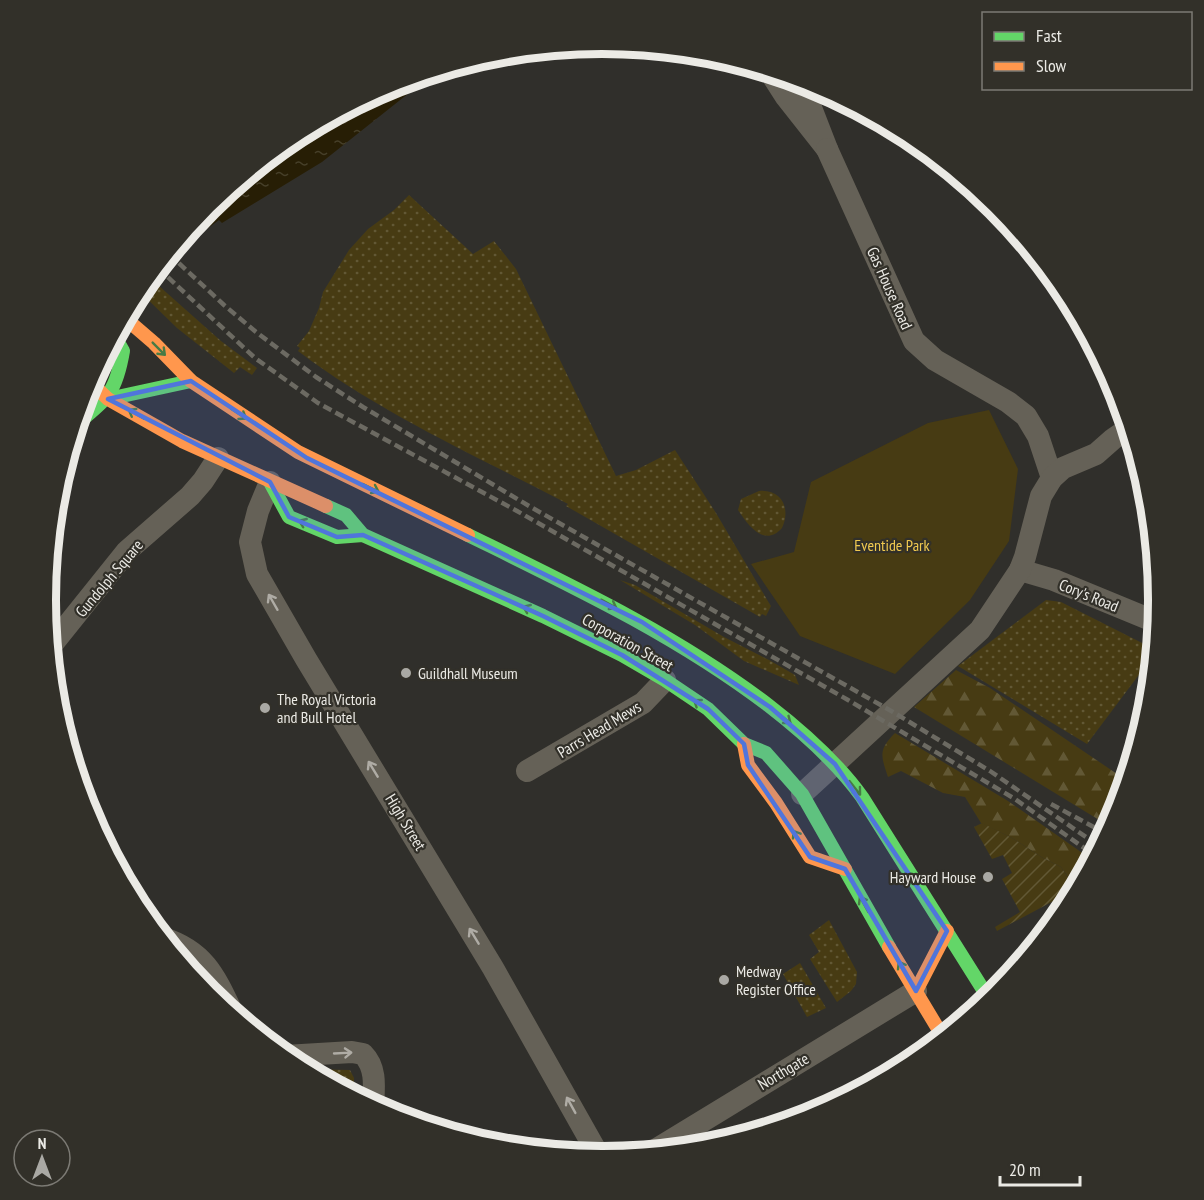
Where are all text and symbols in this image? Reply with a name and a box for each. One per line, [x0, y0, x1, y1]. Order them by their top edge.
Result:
legend [982, 12, 1192, 90]
text: Fast [1036, 24, 1062, 47]
text: Slow [1036, 54, 1067, 77]
street label: Gas House Road [863, 244, 917, 332]
one-way arrow [151, 341, 166, 356]
one-way arrow [128, 408, 145, 420]
one-way arrow [230, 408, 247, 420]
one-way arrow [361, 483, 379, 495]
one-way arrow [298, 518, 316, 529]
street label: Gundolph Square [71, 535, 147, 621]
park label: Eventide Park [854, 535, 930, 555]
street label: Cory's Road [1056, 574, 1122, 616]
one-way arrow [266, 594, 278, 611]
one-way arrow [599, 599, 617, 610]
one-way arrow [522, 604, 540, 616]
street label: Corporation Street [579, 609, 678, 676]
place label: Guildhall Museum [418, 663, 518, 683]
marker: Guildhall Museum [399, 666, 413, 680]
place label: The Royal Victoria and Bull Hotel [277, 689, 376, 727]
street label: Parrs Head Mews [553, 696, 645, 762]
one-way arrow [693, 699, 709, 711]
marker: The Royal Victoria and Bull Hotel [258, 701, 272, 715]
one-way arrow [775, 711, 791, 724]
one-way arrow [367, 761, 379, 778]
one-way arrow [848, 780, 861, 796]
street label: High Street [381, 790, 431, 854]
one-way arrow [792, 830, 804, 847]
place label: Hayward House [890, 867, 976, 887]
marker: Hayward House [981, 870, 995, 884]
one-way arrow [858, 895, 869, 913]
one-way arrow [468, 928, 480, 945]
place label: Medway Register Office [736, 961, 816, 999]
one-way arrow [897, 961, 909, 978]
marker: Medway Register Office [717, 973, 731, 987]
one-way arrow [333, 1047, 353, 1058]
street label: Northgate [754, 1048, 812, 1094]
one-way arrow [565, 1097, 577, 1114]
north arrow [12, 1128, 72, 1188]
text: N [38, 1133, 46, 1153]
scale bar [1000, 1149, 1080, 1187]
text: 20 m [1009, 1158, 1041, 1181]

